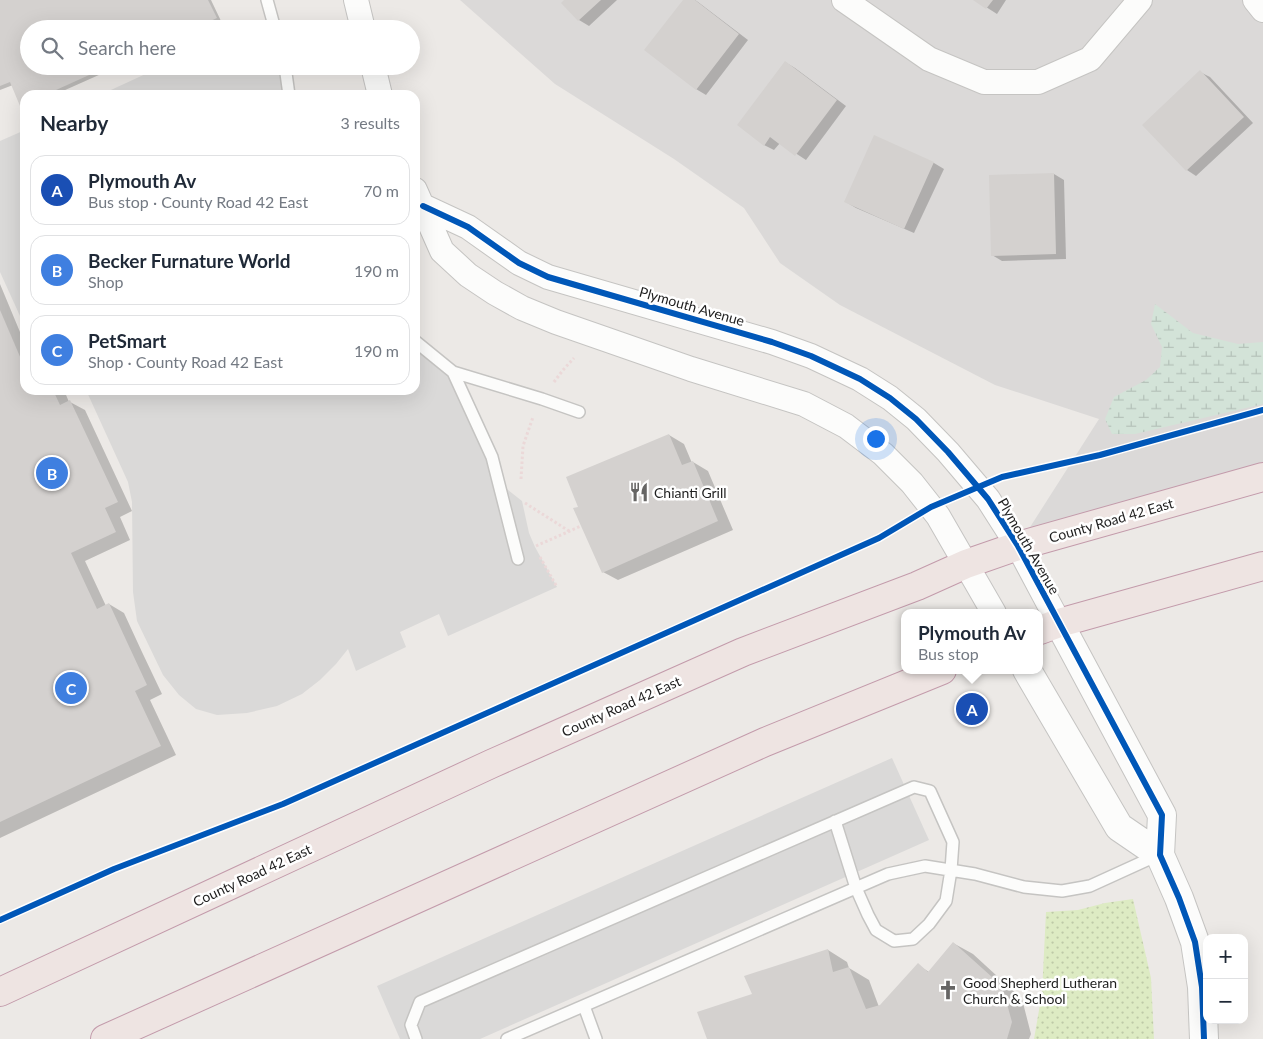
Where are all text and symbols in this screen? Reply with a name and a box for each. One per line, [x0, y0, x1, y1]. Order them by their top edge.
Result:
search box [20, 20, 420, 75]
icon: search [38, 34, 66, 62]
text: Search here [78, 36, 176, 59]
text: Nearby [40, 110, 108, 135]
text: 3 results [340, 113, 400, 132]
text: Plymouth Av [88, 169, 196, 192]
text: A [51, 181, 63, 200]
text: 70 m [363, 181, 399, 200]
text: Bus stop · County Road 42 East [88, 192, 308, 211]
text: Becker Furnature World [88, 249, 290, 272]
text: B [52, 261, 62, 280]
text: 190 m [354, 261, 399, 280]
text: Shop [88, 272, 124, 291]
street label: Plymouth Avenue [638, 283, 746, 329]
text: PetSmart [88, 329, 166, 352]
text: C [52, 341, 62, 360]
text: 190 m [354, 341, 399, 360]
text: Shop · County Road 42 East [88, 352, 283, 371]
your location [863, 426, 889, 452]
pin: B [36, 454, 68, 492]
restaurant icon: Chianti Grill [628, 481, 650, 503]
place label: Chianti Grill [654, 484, 727, 501]
street label: County Road 42 East [1047, 494, 1175, 546]
street label: Plymouth Avenue [995, 495, 1063, 597]
popup [901, 609, 1043, 674]
text: Plymouth Av [918, 621, 1026, 644]
text: Bus stop [918, 644, 979, 663]
pin: C [55, 669, 87, 707]
street label: County Road 42 East [559, 672, 683, 740]
pin: A [956, 690, 988, 728]
street label: County Road 42 East [190, 840, 314, 910]
map controls [1203, 934, 1248, 1024]
button: + [1203, 934, 1248, 979]
place label: Good Shepherd Lutheran Church & School [963, 974, 1117, 1007]
church icon: Good Shepherd Lutheran Church & School [937, 979, 959, 1001]
button: − [1203, 979, 1248, 1024]

